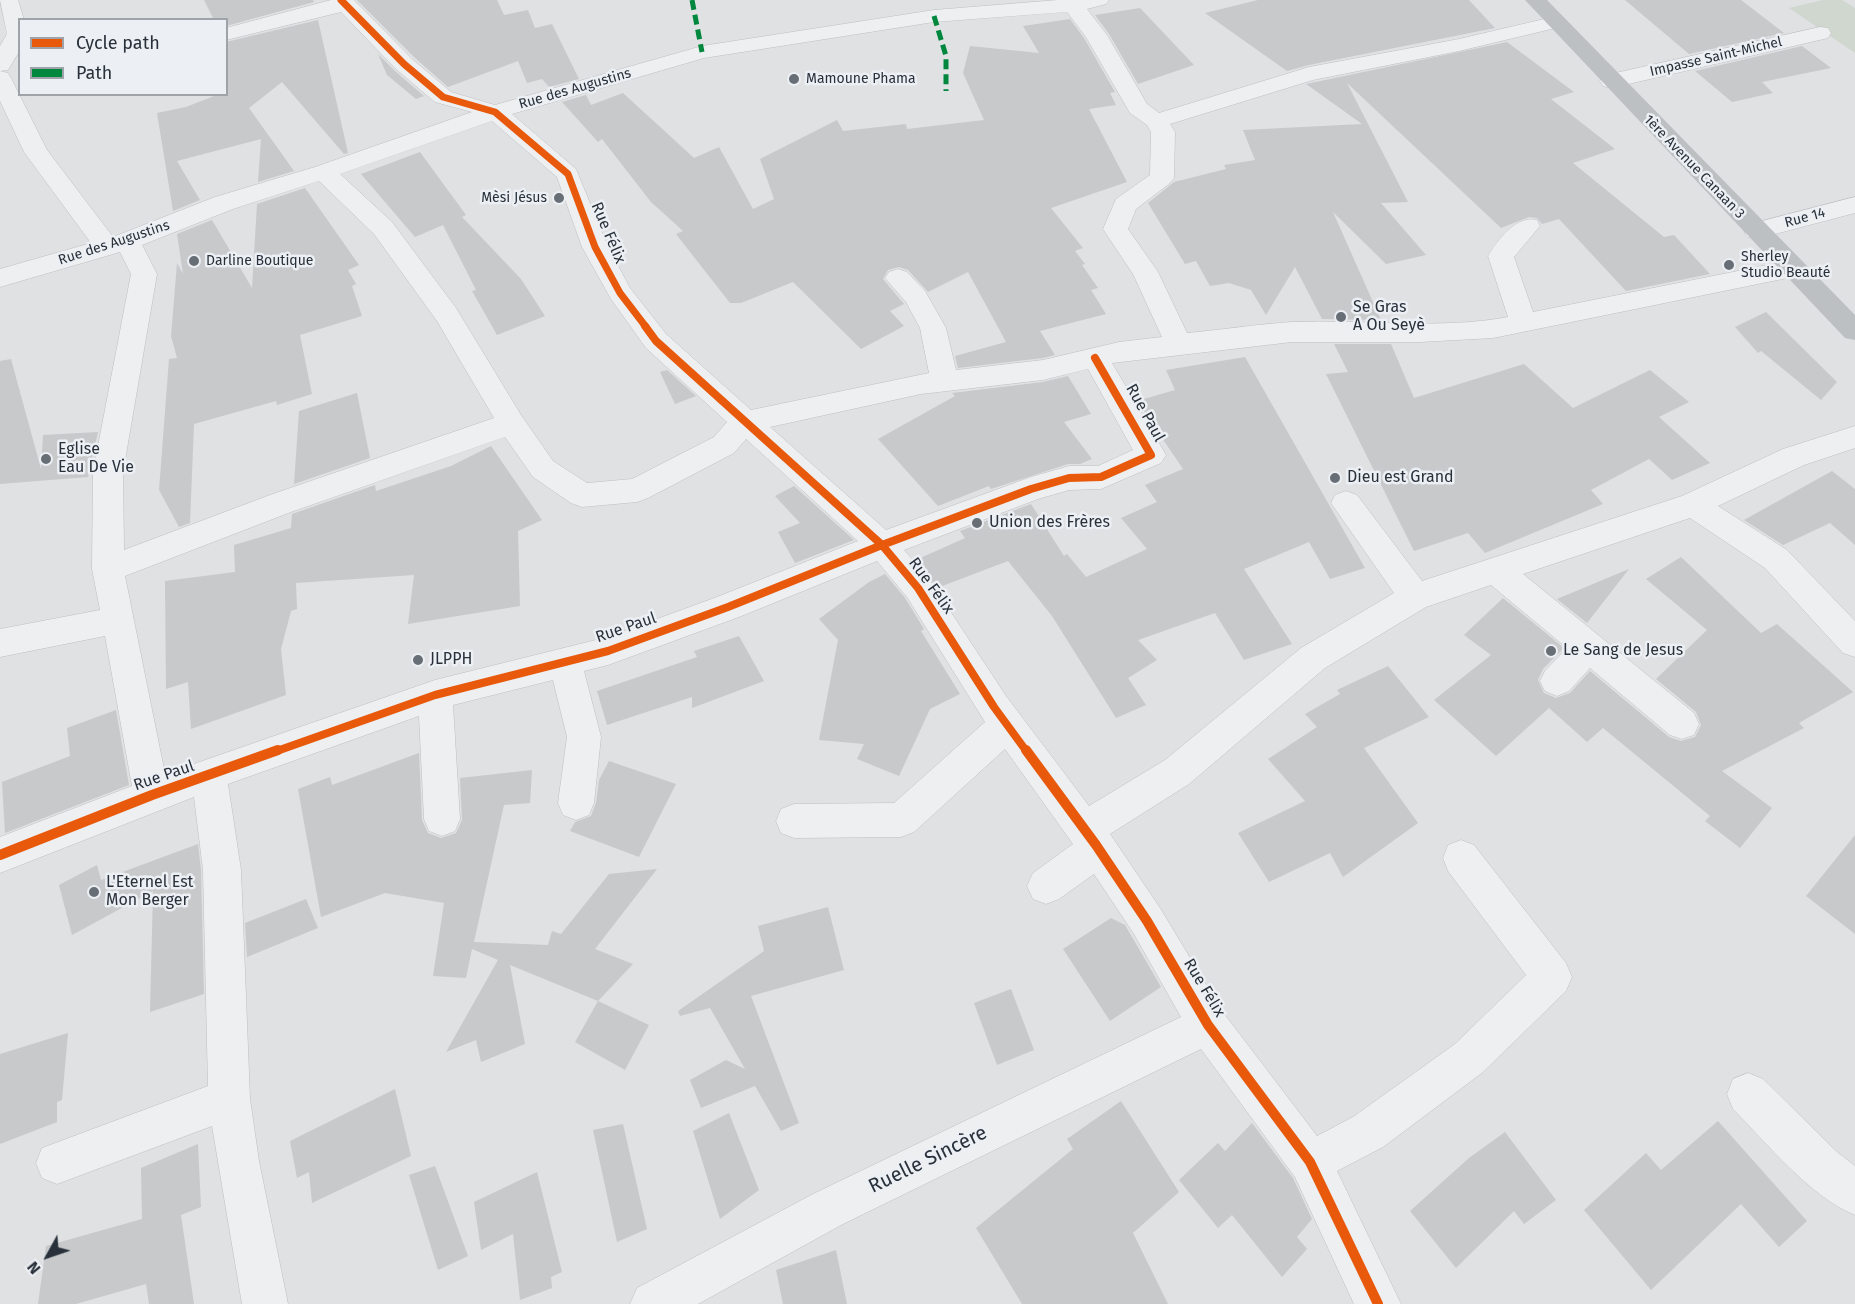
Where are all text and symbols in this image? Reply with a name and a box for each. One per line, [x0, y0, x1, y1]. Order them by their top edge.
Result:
legend [18, 18, 228, 96]
text: Cycle path [76, 32, 160, 54]
street label: Impasse Saint-Michel [1648, 34, 1784, 80]
text: Path [76, 62, 112, 84]
street label: Rue des Augustins [517, 65, 633, 113]
place label: Mamoune Phama [806, 71, 916, 87]
marker: Mamoune Phama [787, 72, 801, 86]
street label: 1ère Avenue Canaan 3 [1640, 112, 1748, 222]
place label: Mèsi Jésus [481, 190, 547, 206]
marker: Mèsi Jésus [552, 191, 566, 205]
street label: Rue Félix [586, 199, 630, 267]
street label: Rue 14 [1783, 205, 1827, 231]
street label: Rue des Augustins [56, 217, 172, 269]
place label: Sherley Studio Beauté [1741, 249, 1830, 282]
place label: Darline Boutique [206, 253, 313, 269]
marker: Darline Boutique [187, 254, 201, 268]
marker: Sherley Studio Beauté [1722, 258, 1736, 272]
place label: Se Gras A Ou Seyè [1353, 298, 1425, 336]
marker: Se Gras A Ou Seyè [1334, 310, 1348, 324]
street label: Rue Paul [1121, 381, 1169, 445]
place label: Eglise Eau De Vie [58, 440, 134, 478]
marker: Eglise Eau De Vie [39, 452, 53, 466]
place label: Dieu est Grand [1347, 468, 1454, 488]
marker: Dieu est Grand [1328, 471, 1342, 485]
place label: Union des Frères [989, 513, 1110, 533]
marker: Union des Frères [970, 516, 984, 530]
street label: Rue Félix [904, 554, 958, 618]
street label: Rue Paul [593, 609, 659, 647]
place label: Le Sang de Jesus [1563, 641, 1683, 661]
marker: Le Sang de Jesus [1544, 644, 1558, 658]
place label: JLPPH [430, 650, 472, 670]
marker: JLPPH [411, 653, 425, 667]
street label: Rue Paul [131, 757, 197, 795]
place label: L'Eternel Est Mon Berger [106, 873, 193, 911]
marker: L'Eternel Est Mon Berger [87, 885, 101, 899]
street label: Rue Félix [1179, 955, 1229, 1021]
street label: Ruelle Sincère [865, 1121, 991, 1199]
north arrow [18, 1226, 78, 1286]
text: N [23, 1258, 45, 1278]

